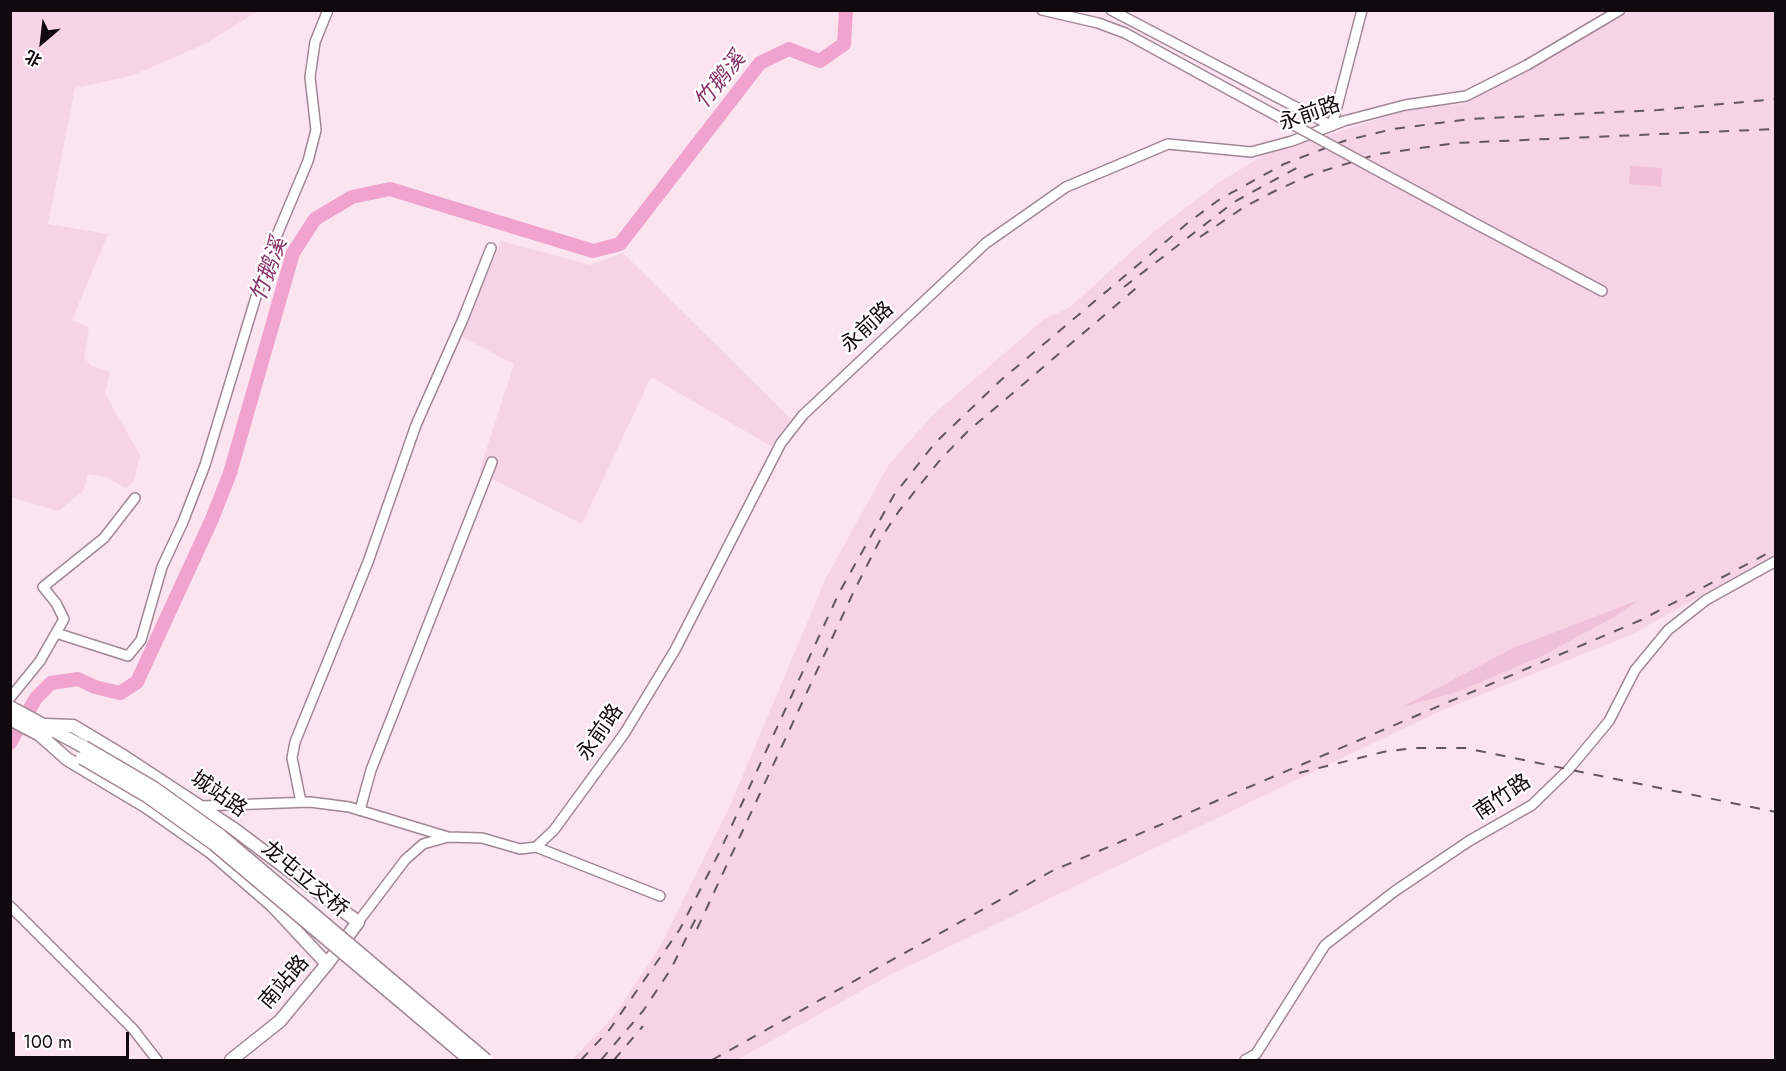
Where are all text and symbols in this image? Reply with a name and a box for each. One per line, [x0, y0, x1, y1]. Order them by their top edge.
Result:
north arrow [12, 12, 72, 72]
text: 北 [21, 44, 46, 72]
water label: 竹鹅溪 [690, 47, 752, 115]
street label: 永前路 [1276, 93, 1344, 137]
water label: 竹鹅溪 [246, 234, 294, 306]
street label: 永前路 [836, 297, 900, 359]
street label: 永前路 [573, 700, 629, 766]
street label: 城站路 [185, 767, 251, 823]
street label: 南竹路 [1470, 770, 1536, 826]
street label: 龙屯立交桥 [256, 837, 352, 923]
street label: 南站路 [255, 951, 315, 1015]
scale bar [15, 1020, 132, 1058]
text: 100 m [23, 1029, 72, 1055]

